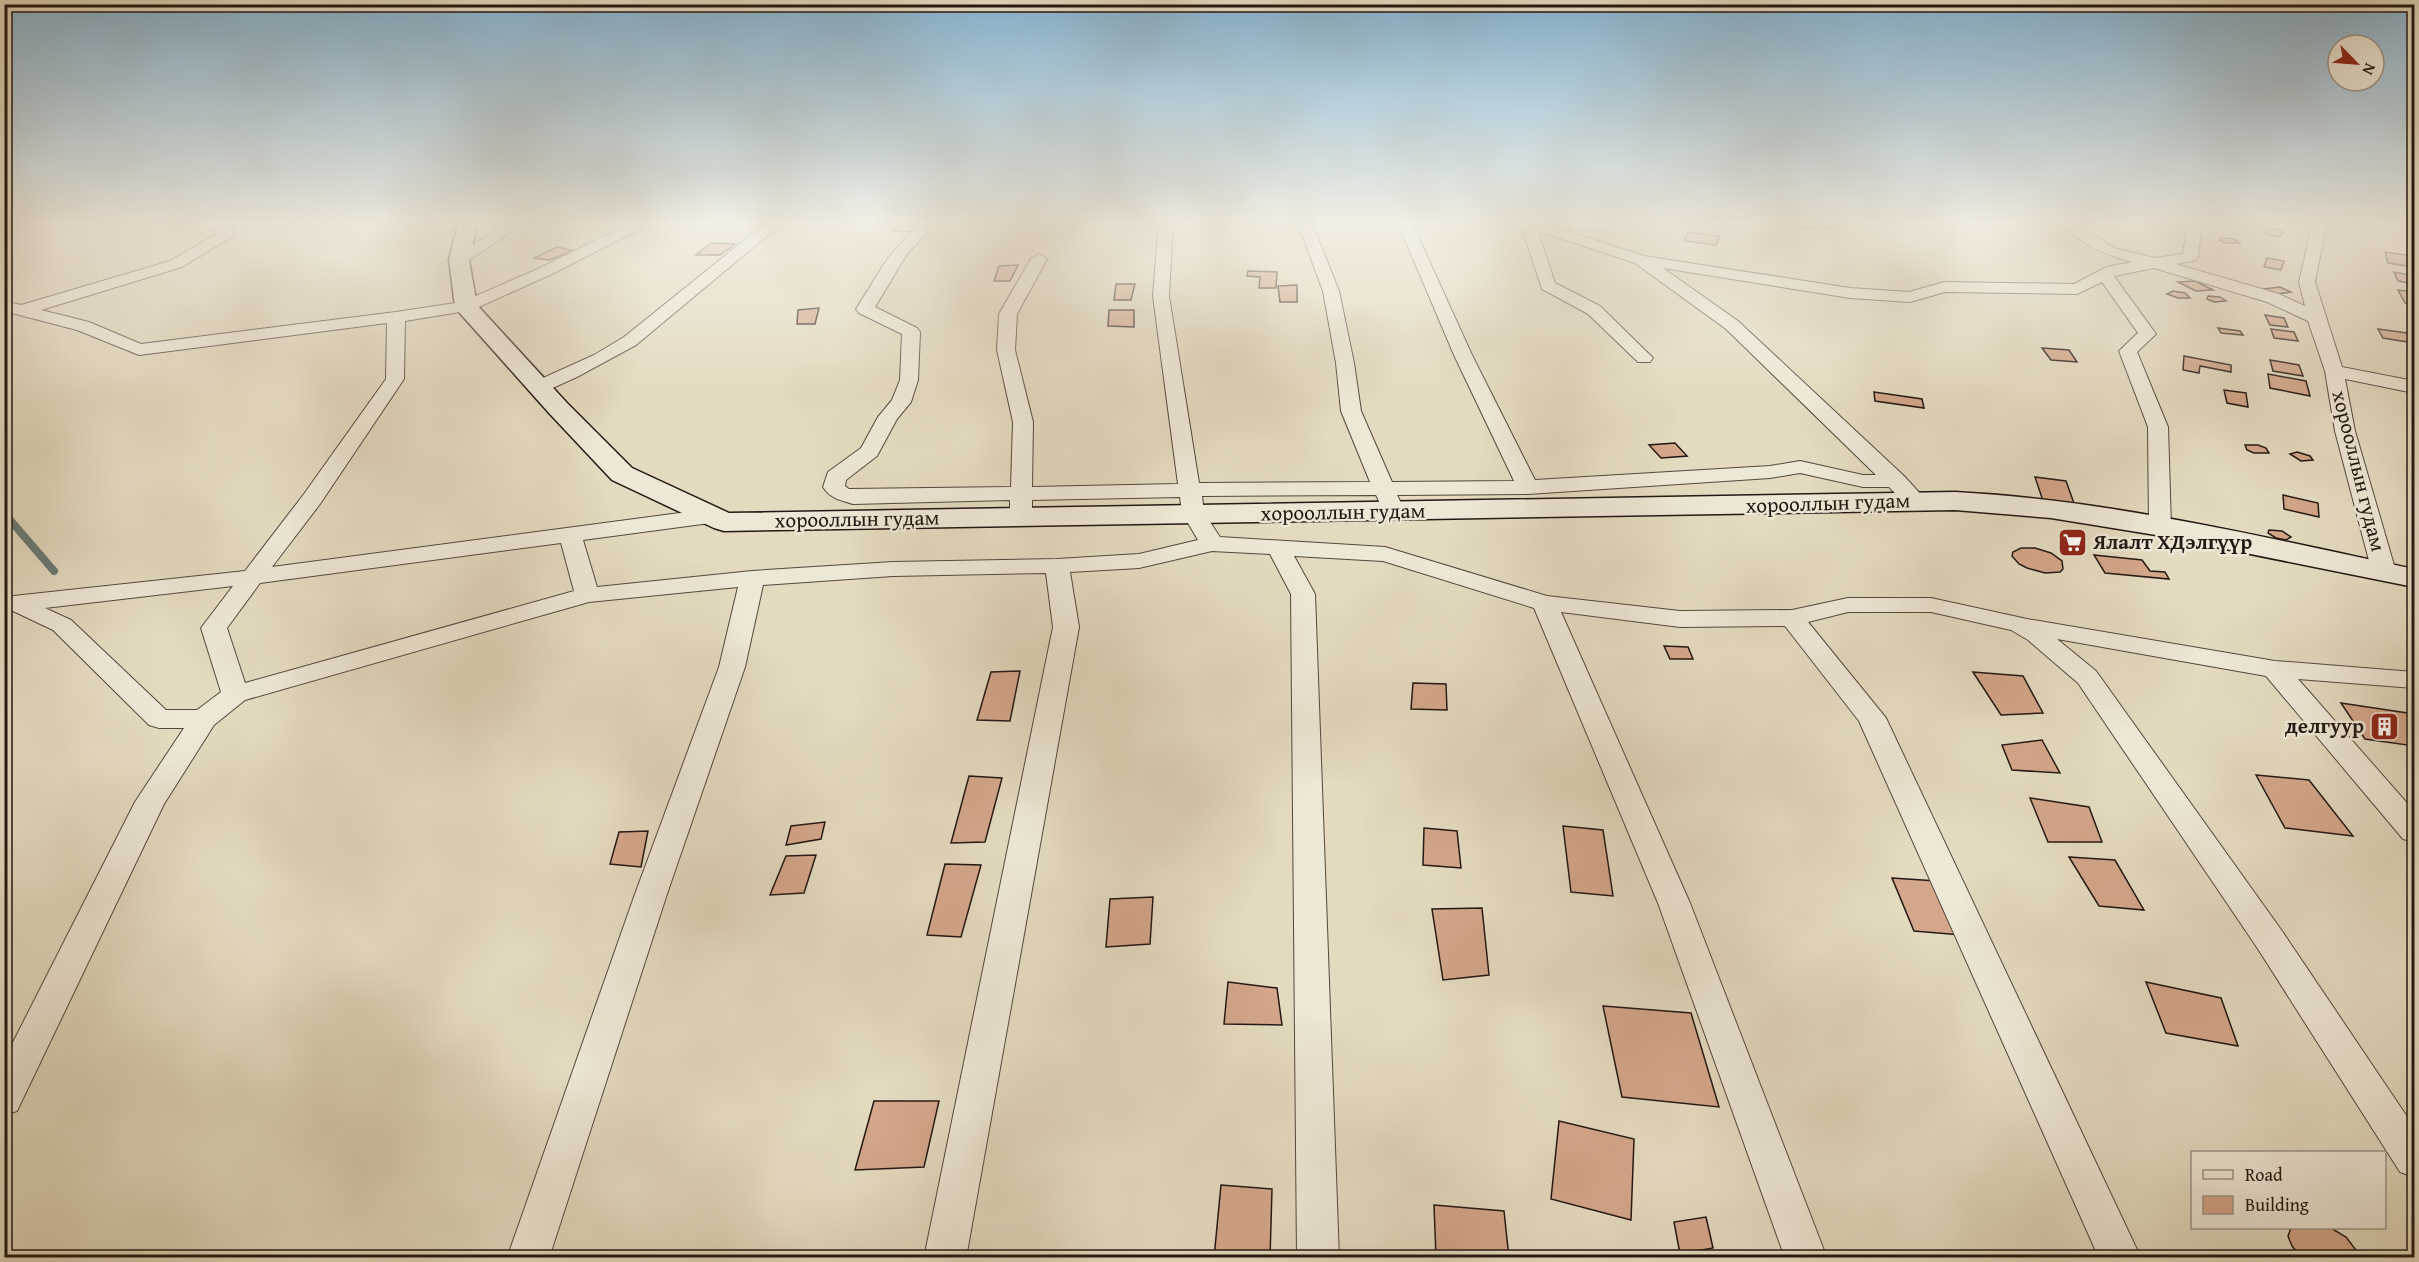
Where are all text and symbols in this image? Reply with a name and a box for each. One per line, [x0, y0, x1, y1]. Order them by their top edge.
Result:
north arrow [2326, 33, 2386, 93]
text: N [2356, 59, 2383, 80]
street label: хорооллын гудам [2325, 387, 2394, 555]
street label: хорооллын гудам [1745, 484, 1911, 521]
street label: хорооллын гудам [1260, 495, 1426, 528]
street label: хорооллын гудам [774, 502, 940, 535]
supermarket icon: Ялалт ХДэлгүүр [2056, 526, 2088, 558]
place label: Ялалт ХДэлгүүр [2092, 526, 2252, 557]
place label: делгуур [2285, 710, 2364, 741]
building icon: делгуур [2369, 710, 2401, 742]
legend [2191, 1151, 2386, 1229]
text: Road [2245, 1161, 2283, 1188]
text: Building [2245, 1191, 2309, 1218]

